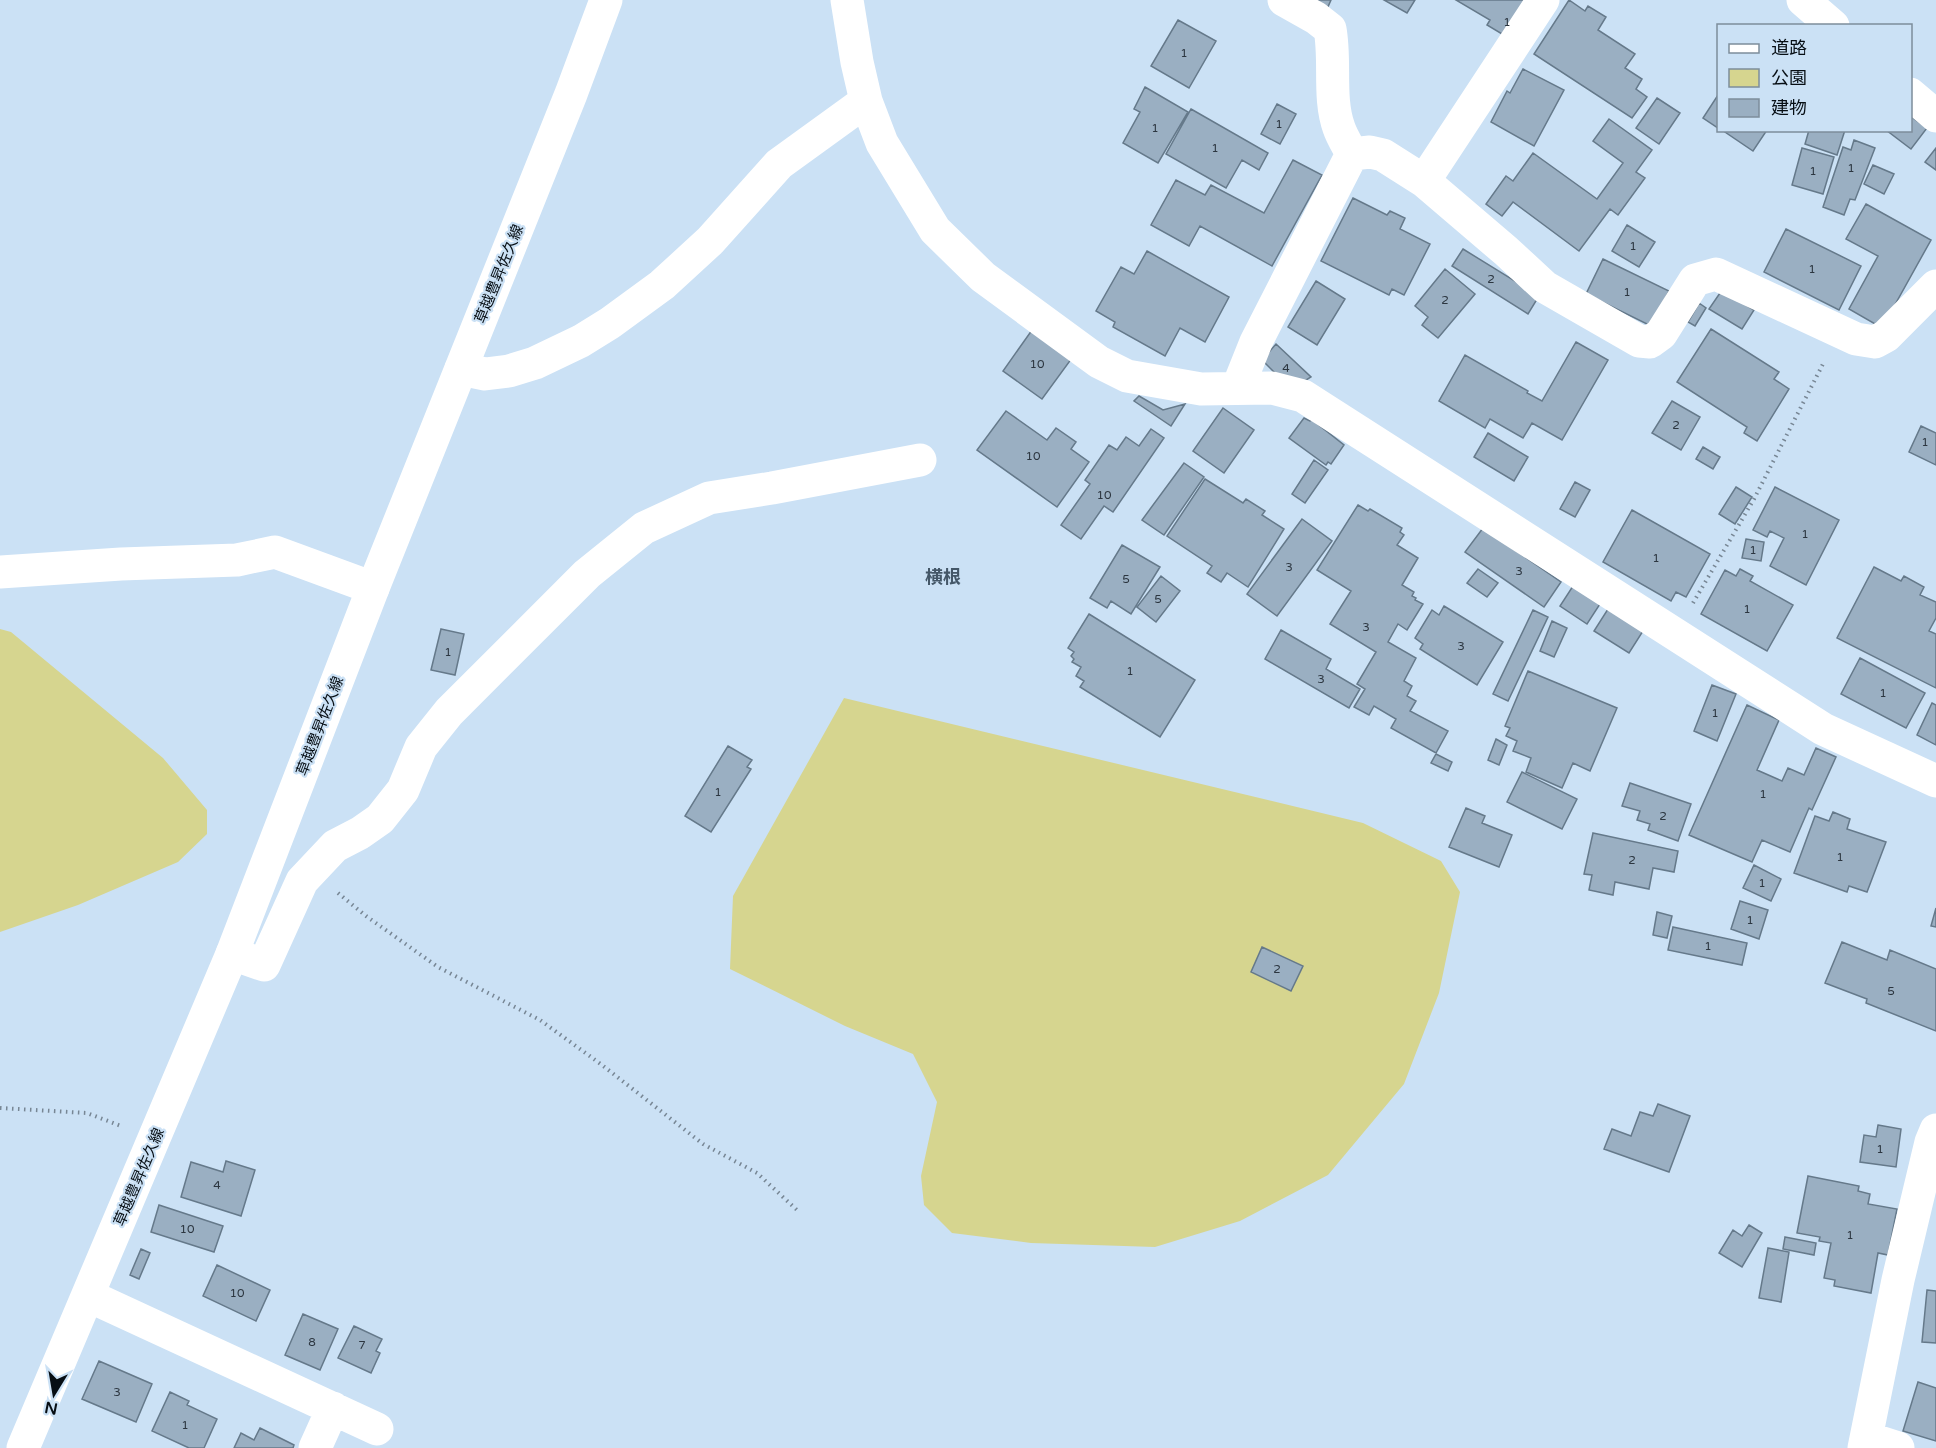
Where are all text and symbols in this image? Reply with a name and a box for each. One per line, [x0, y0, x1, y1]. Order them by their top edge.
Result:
house number: 1 [1503, 15, 1511, 29]
legend [1717, 24, 1912, 132]
text: 道路 [1771, 37, 1807, 59]
house number: 1 [1180, 46, 1188, 60]
text: 公園 [1771, 67, 1807, 89]
text: 建物 [1771, 97, 1807, 119]
house number: 1 [1275, 117, 1283, 131]
house number: 1 [1151, 121, 1159, 135]
house number: 1 [1211, 141, 1219, 155]
house number: 1 [1847, 161, 1855, 175]
house number: 1 [1809, 164, 1817, 178]
street label: 草越豊昇佐久線 [471, 222, 527, 326]
house number: 1 [1629, 239, 1637, 253]
house number: 1 [1808, 262, 1816, 276]
house number: 2 [1487, 272, 1495, 286]
house number: 1 [1623, 285, 1631, 299]
house number: 2 [1441, 293, 1449, 307]
house number: 10 [1029, 357, 1045, 371]
house number: 4 [1282, 361, 1290, 375]
house number: 2 [1672, 418, 1680, 432]
house number: 1 [1921, 435, 1929, 449]
house number: 10 [1025, 449, 1041, 463]
house number: 10 [1096, 488, 1112, 502]
house number: 1 [1801, 527, 1809, 541]
house number: 1 [1749, 543, 1757, 557]
house number: 1 [1652, 551, 1660, 565]
house number: 3 [1285, 560, 1293, 574]
house number: 3 [1515, 564, 1523, 578]
district label: 横根 [925, 566, 961, 588]
house number: 5 [1122, 572, 1130, 586]
house number: 5 [1154, 592, 1162, 606]
house number: 1 [1743, 602, 1751, 616]
house number: 3 [1362, 620, 1370, 634]
house number: 3 [1457, 639, 1465, 653]
house number: 1 [444, 645, 452, 659]
house number: 1 [1126, 664, 1134, 678]
house number: 3 [1317, 672, 1325, 686]
street label: 草越豊昇佐久線 [293, 674, 347, 778]
house number: 1 [1879, 686, 1887, 700]
house number: 1 [1711, 706, 1719, 720]
house number: 1 [714, 785, 722, 799]
house number: 1 [1759, 787, 1767, 801]
house number: 2 [1659, 809, 1667, 823]
house number: 1 [1836, 850, 1844, 864]
house number: 2 [1628, 853, 1636, 867]
house number: 1 [1758, 876, 1766, 890]
house number: 1 [1746, 913, 1754, 927]
house number: 1 [1704, 939, 1712, 953]
house number: 2 [1273, 962, 1281, 976]
house number: 5 [1887, 984, 1895, 998]
street label: 草越豊昇佐久線 [110, 1125, 168, 1229]
house number: 1 [1876, 1142, 1884, 1156]
house number: 4 [213, 1178, 221, 1192]
house number: 10 [179, 1222, 195, 1236]
house number: 1 [1846, 1228, 1854, 1242]
house number: 10 [229, 1286, 245, 1300]
house number: 8 [308, 1335, 316, 1349]
house number: 7 [358, 1338, 366, 1352]
north arrow [24, 1364, 84, 1424]
house number: 3 [113, 1385, 121, 1399]
text: N [43, 1397, 60, 1419]
house number: 1 [181, 1418, 189, 1432]

